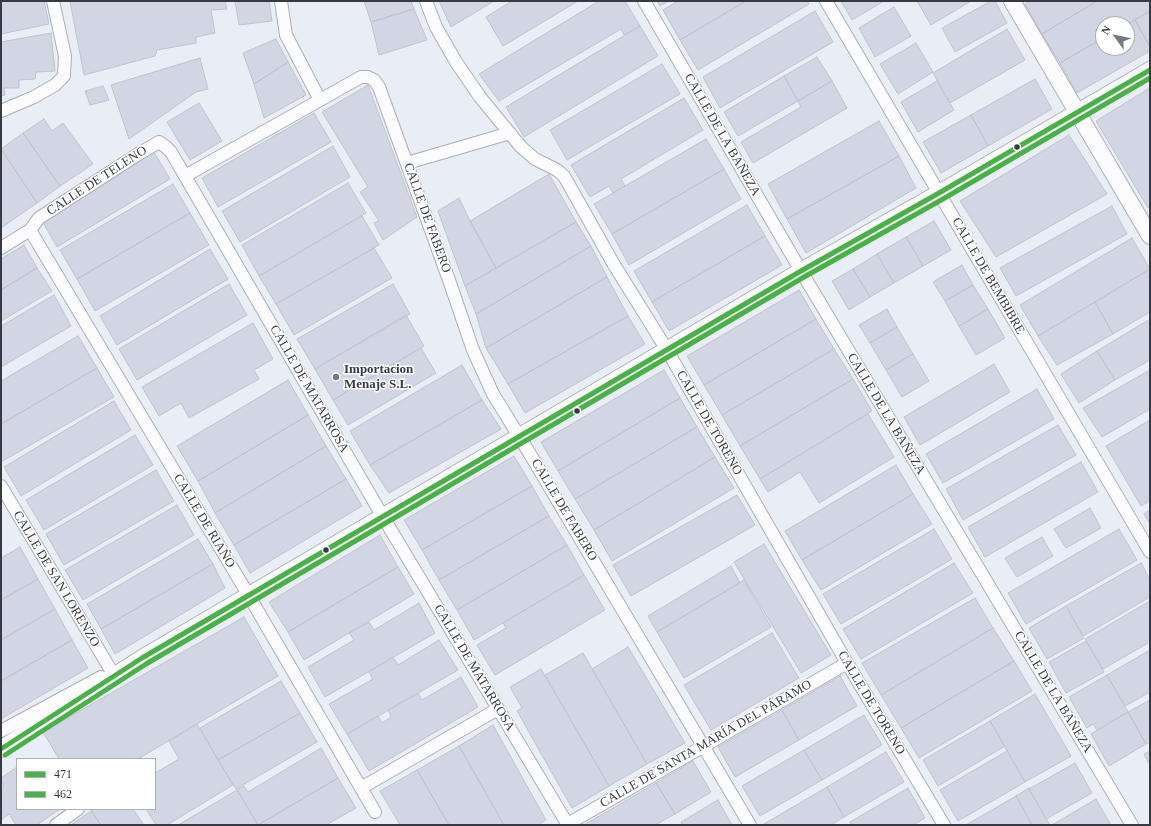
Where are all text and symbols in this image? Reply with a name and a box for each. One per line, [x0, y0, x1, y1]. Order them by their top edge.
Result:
north arrow [1095, 16, 1135, 56]
text: N [1099, 23, 1113, 37]
street label: CALLE DE LA BAÑEZA [680, 71, 764, 199]
unlabelled marker [1012, 142, 1022, 152]
street label: CALLE DE TELENO [44, 143, 150, 219]
street label: CALLE DE FABERO [400, 161, 454, 275]
street label: CALLE DE BEMBIBRE [948, 215, 1028, 337]
street label: CALLE DE MATARROSA [266, 322, 352, 456]
street label: CALLE DE LA BAÑEZA [844, 350, 928, 478]
place label: Importacion Menaje S.L. [344, 362, 413, 393]
street label: CALLE DE TORENO [673, 368, 745, 478]
marker: Importacion Menaje S.L. [331, 372, 341, 382]
unlabelled marker [572, 406, 582, 416]
street label: CALLE DE FABERO [527, 456, 601, 564]
street label: CALLE DE RIAÑO [170, 471, 238, 571]
street label: CALLE DE SAN LORENZO [9, 508, 103, 650]
unlabelled marker [321, 545, 331, 555]
street label: CALLE DE MATARROSA [430, 602, 518, 734]
street label: CALLE DE LA BAÑEZA [1011, 628, 1095, 756]
street label: CALLE DE TORENO [834, 648, 908, 758]
street label: CALLE DE SANTA MARÍA DEL PÁRAMO [597, 677, 815, 811]
legend [16, 758, 156, 810]
text: 471 [54, 767, 72, 781]
text: 462 [54, 787, 72, 801]

